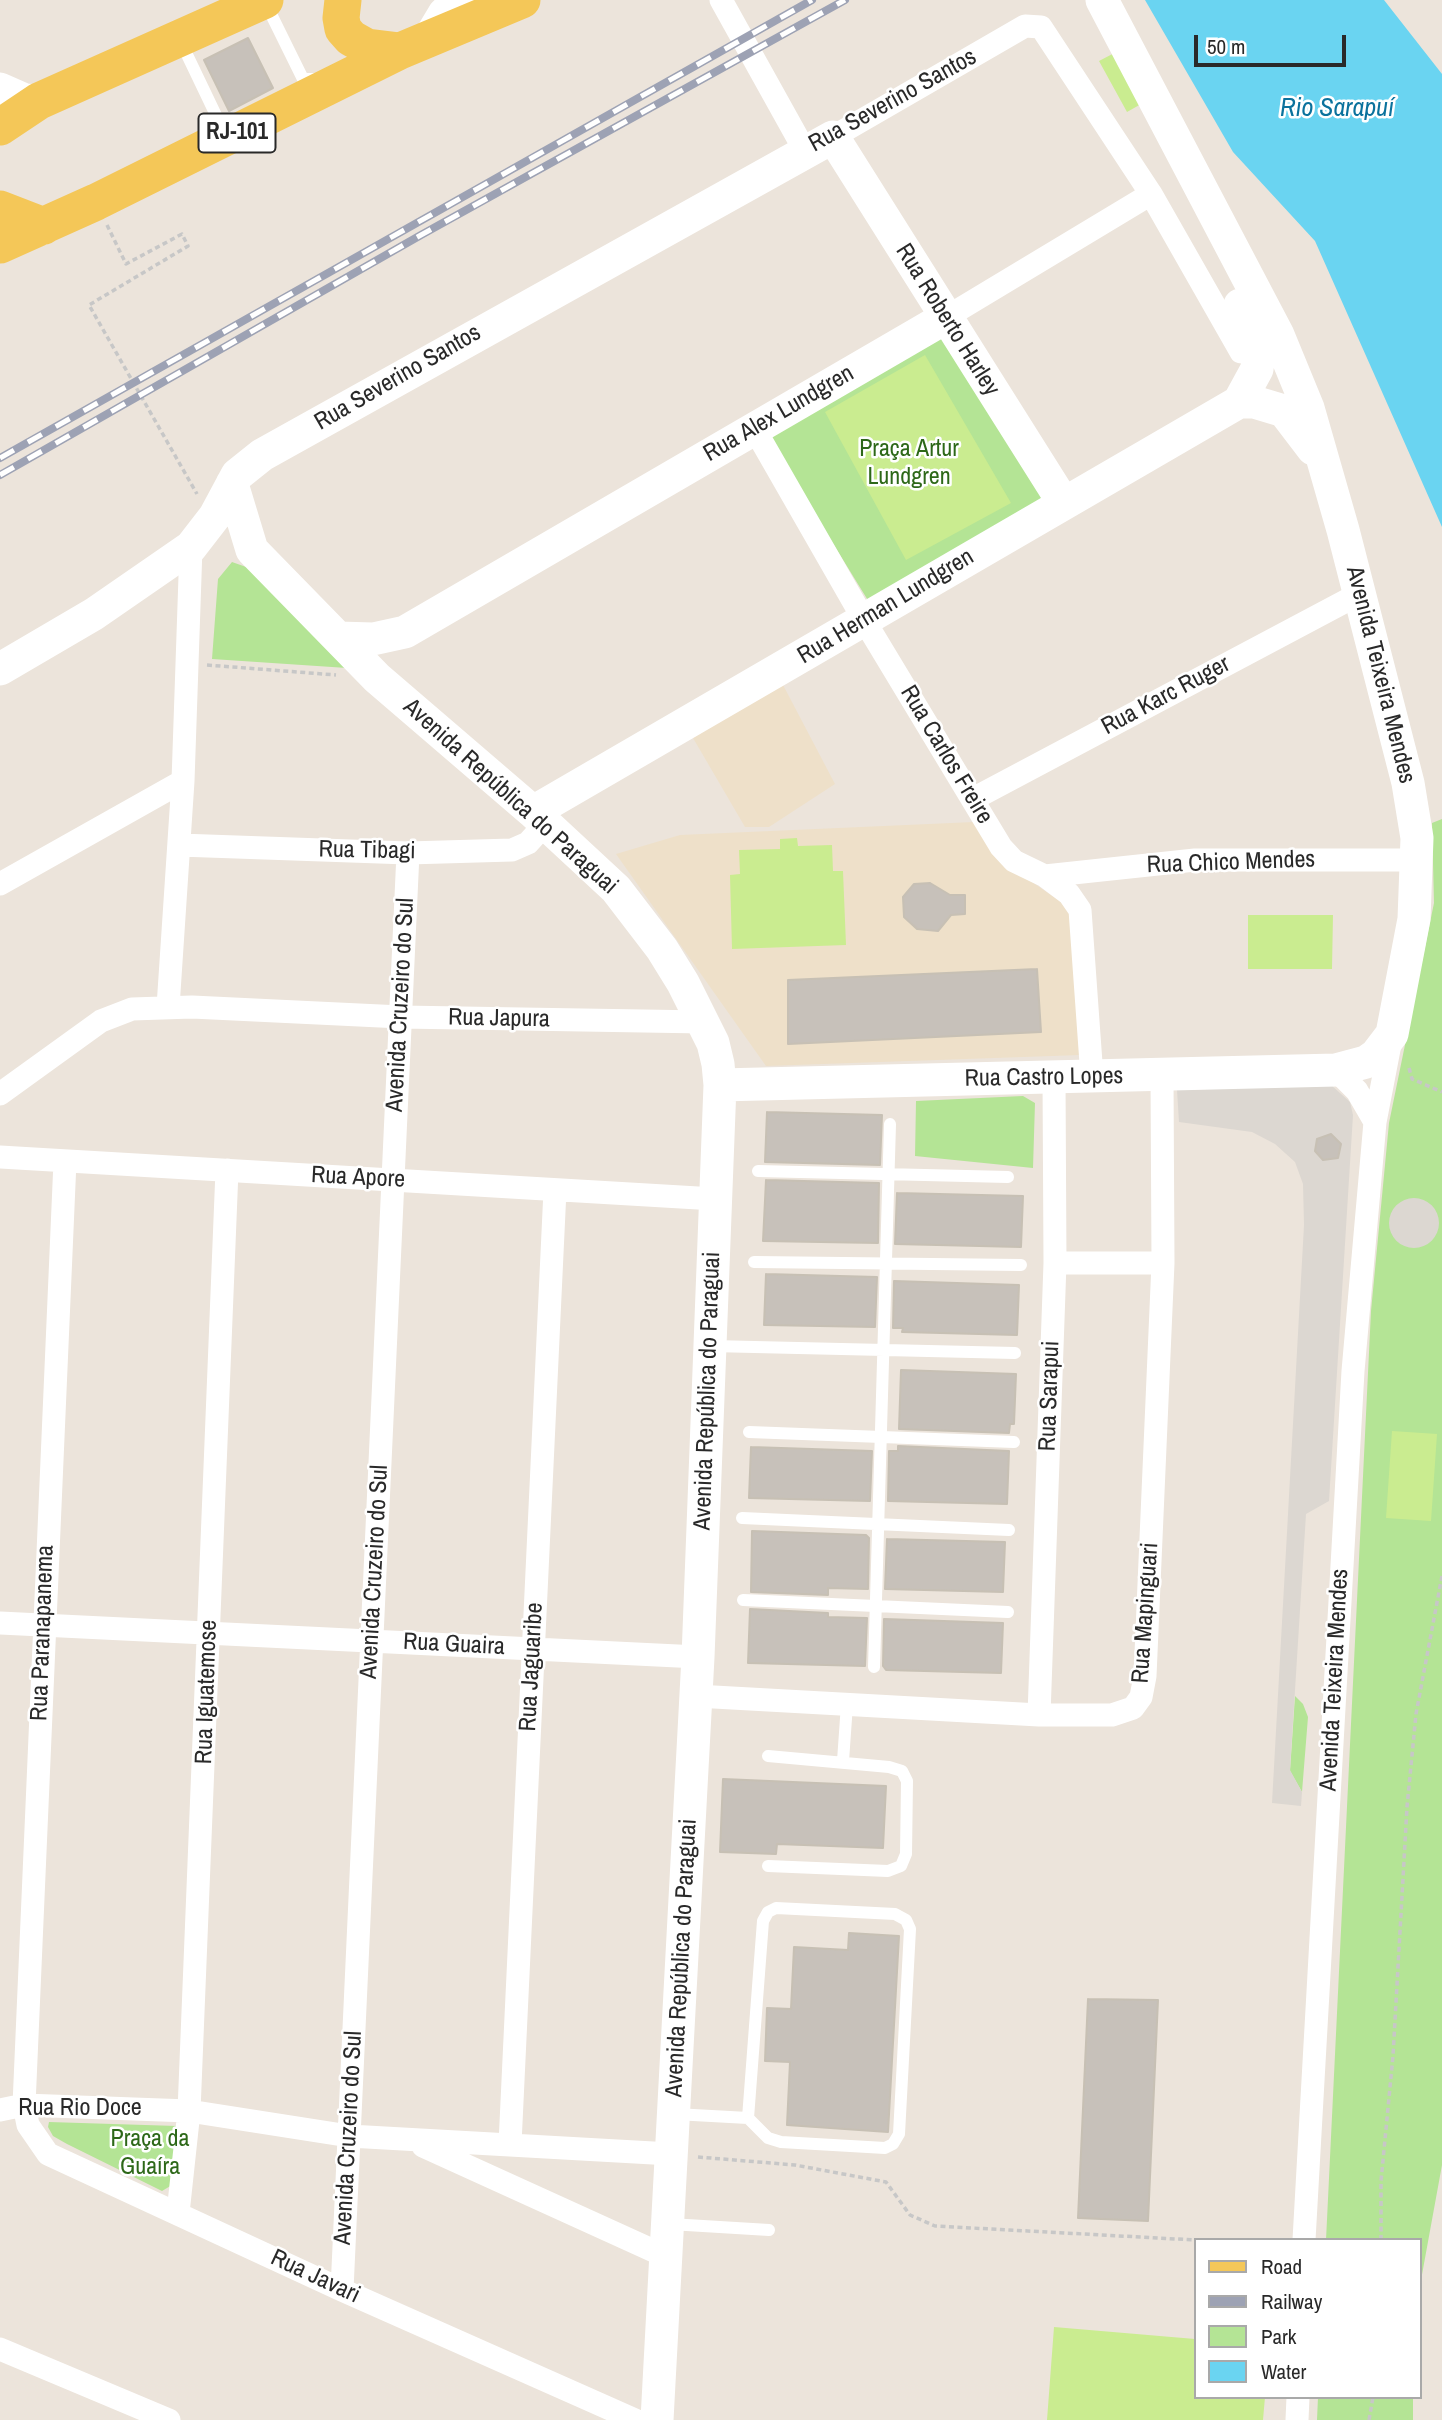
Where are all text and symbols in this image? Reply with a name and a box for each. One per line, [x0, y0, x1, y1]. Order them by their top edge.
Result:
scale bar [1197, 21, 1349, 65]
text: 50 m [1207, 32, 1245, 61]
street label: Rua Severino Santos [804, 43, 982, 159]
water label: Rio Sarapuí [1280, 93, 1394, 125]
road number: RJ-101 [198, 114, 276, 152]
street label: Rua Roberto Harley [889, 239, 1005, 401]
street label: Rua Severino Santos [310, 319, 486, 437]
street label: Rua Alex Lundgren [699, 359, 859, 469]
park label: Praça Artur Lundgren [859, 436, 959, 492]
street label: Rua Herman Lundgren [793, 543, 979, 671]
street label: Avenida Teixeira Mendes [1339, 563, 1421, 787]
street label: Rua Karc Ruger [1097, 650, 1235, 742]
street label: Rua Carlos Freire [893, 681, 999, 829]
street label: Avenida República do Paraguai [397, 693, 623, 901]
street label: Rua Tibagi [318, 836, 416, 866]
street label: Rua Chico Mendes [1146, 846, 1316, 880]
street label: Avenida Cruzeiro do Sul [381, 897, 421, 1113]
street label: Rua Japura [448, 1004, 550, 1034]
street label: Rua Castro Lopes [964, 1062, 1124, 1094]
street label: Rua Apore [310, 1161, 406, 1195]
street label: Avenida República do Paraguai [689, 1251, 727, 1531]
street label: Rua Sarapui [1034, 1340, 1066, 1452]
street label: Avenida Cruzeiro do Sul [355, 1464, 395, 1680]
street label: Rua Mapinguari [1127, 1542, 1165, 1684]
street label: Rua Paranapanema [26, 1544, 60, 1722]
street label: Avenida Teixeira Mendes [1315, 1568, 1355, 1792]
street label: Rua Jaguaribe [514, 1602, 550, 1732]
street label: Rua Iguatemose [190, 1619, 224, 1765]
street label: Rua Guaira [402, 1628, 506, 1662]
street label: Avenida República do Paraguai [660, 1818, 704, 2098]
street label: Avenida Cruzeiro do Sul [329, 2030, 369, 2246]
street label: Rua Rio Doce [18, 2095, 142, 2123]
park label: Praça da Guaíra [111, 2126, 189, 2182]
legend [1194, 2238, 1421, 2399]
street label: Rua Javari [266, 2244, 364, 2310]
text: Road [1261, 2252, 1302, 2281]
text: Railway [1261, 2287, 1322, 2316]
text: Park [1261, 2322, 1296, 2351]
text: Water [1261, 2357, 1306, 2386]

